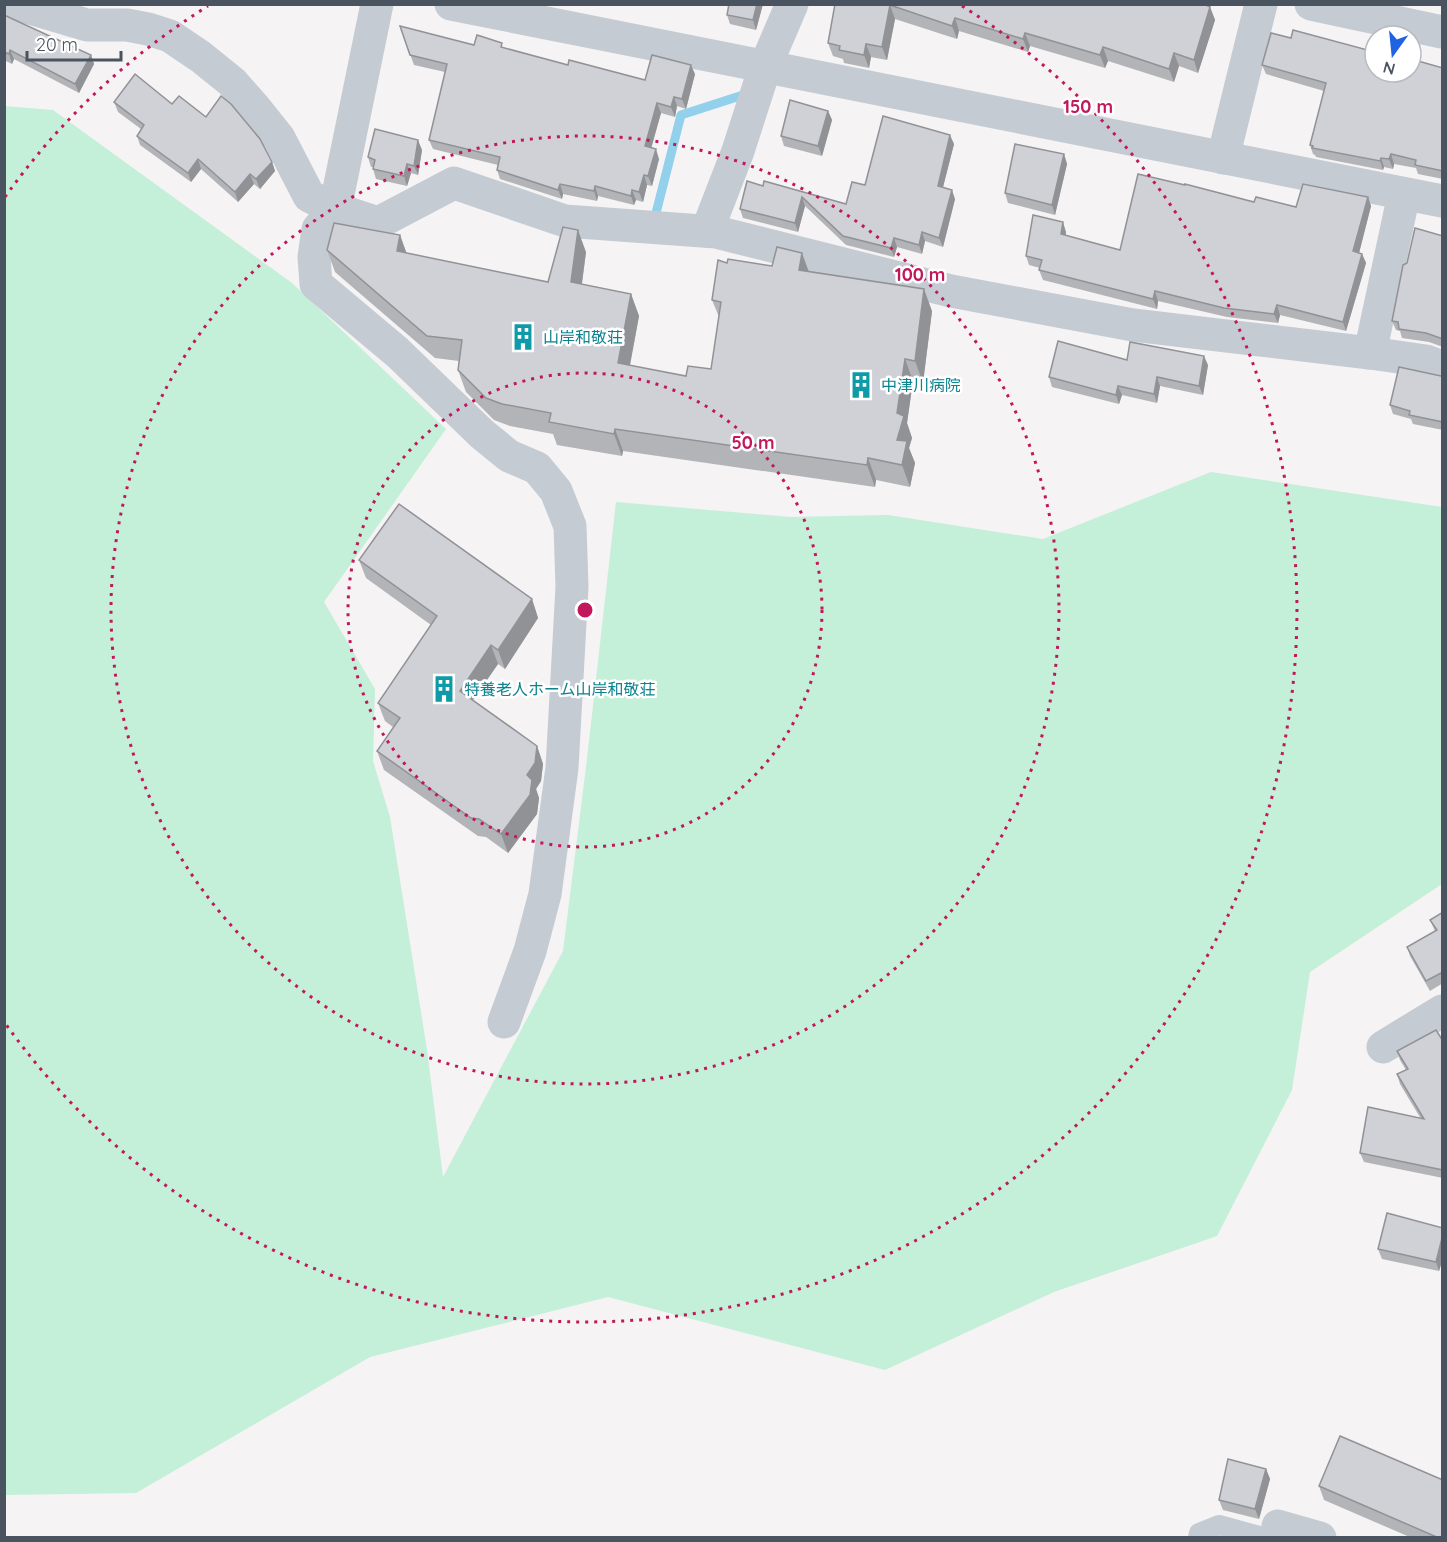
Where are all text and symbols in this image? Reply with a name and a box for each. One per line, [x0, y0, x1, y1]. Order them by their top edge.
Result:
scale bar [27, 24, 122, 62]
north arrow [1363, 24, 1423, 84]
text: 20 m [36, 33, 78, 56]
text: N [1381, 57, 1397, 80]
text: 150 m [1063, 95, 1113, 118]
text: 100 m [895, 263, 945, 286]
building icon: 山岸和敬荘 [508, 322, 538, 352]
place label: 山岸和敬荘 [543, 327, 623, 347]
building icon: 中津川病院 [846, 370, 876, 400]
place label: 中津川病院 [881, 375, 961, 395]
text: 50 m [731, 431, 775, 454]
centre of rings [575, 600, 595, 620]
building icon: 特養老人ホーム山岸和敬荘 [429, 674, 459, 704]
place label: 特養老人ホーム山岸和敬荘 [464, 679, 656, 699]

